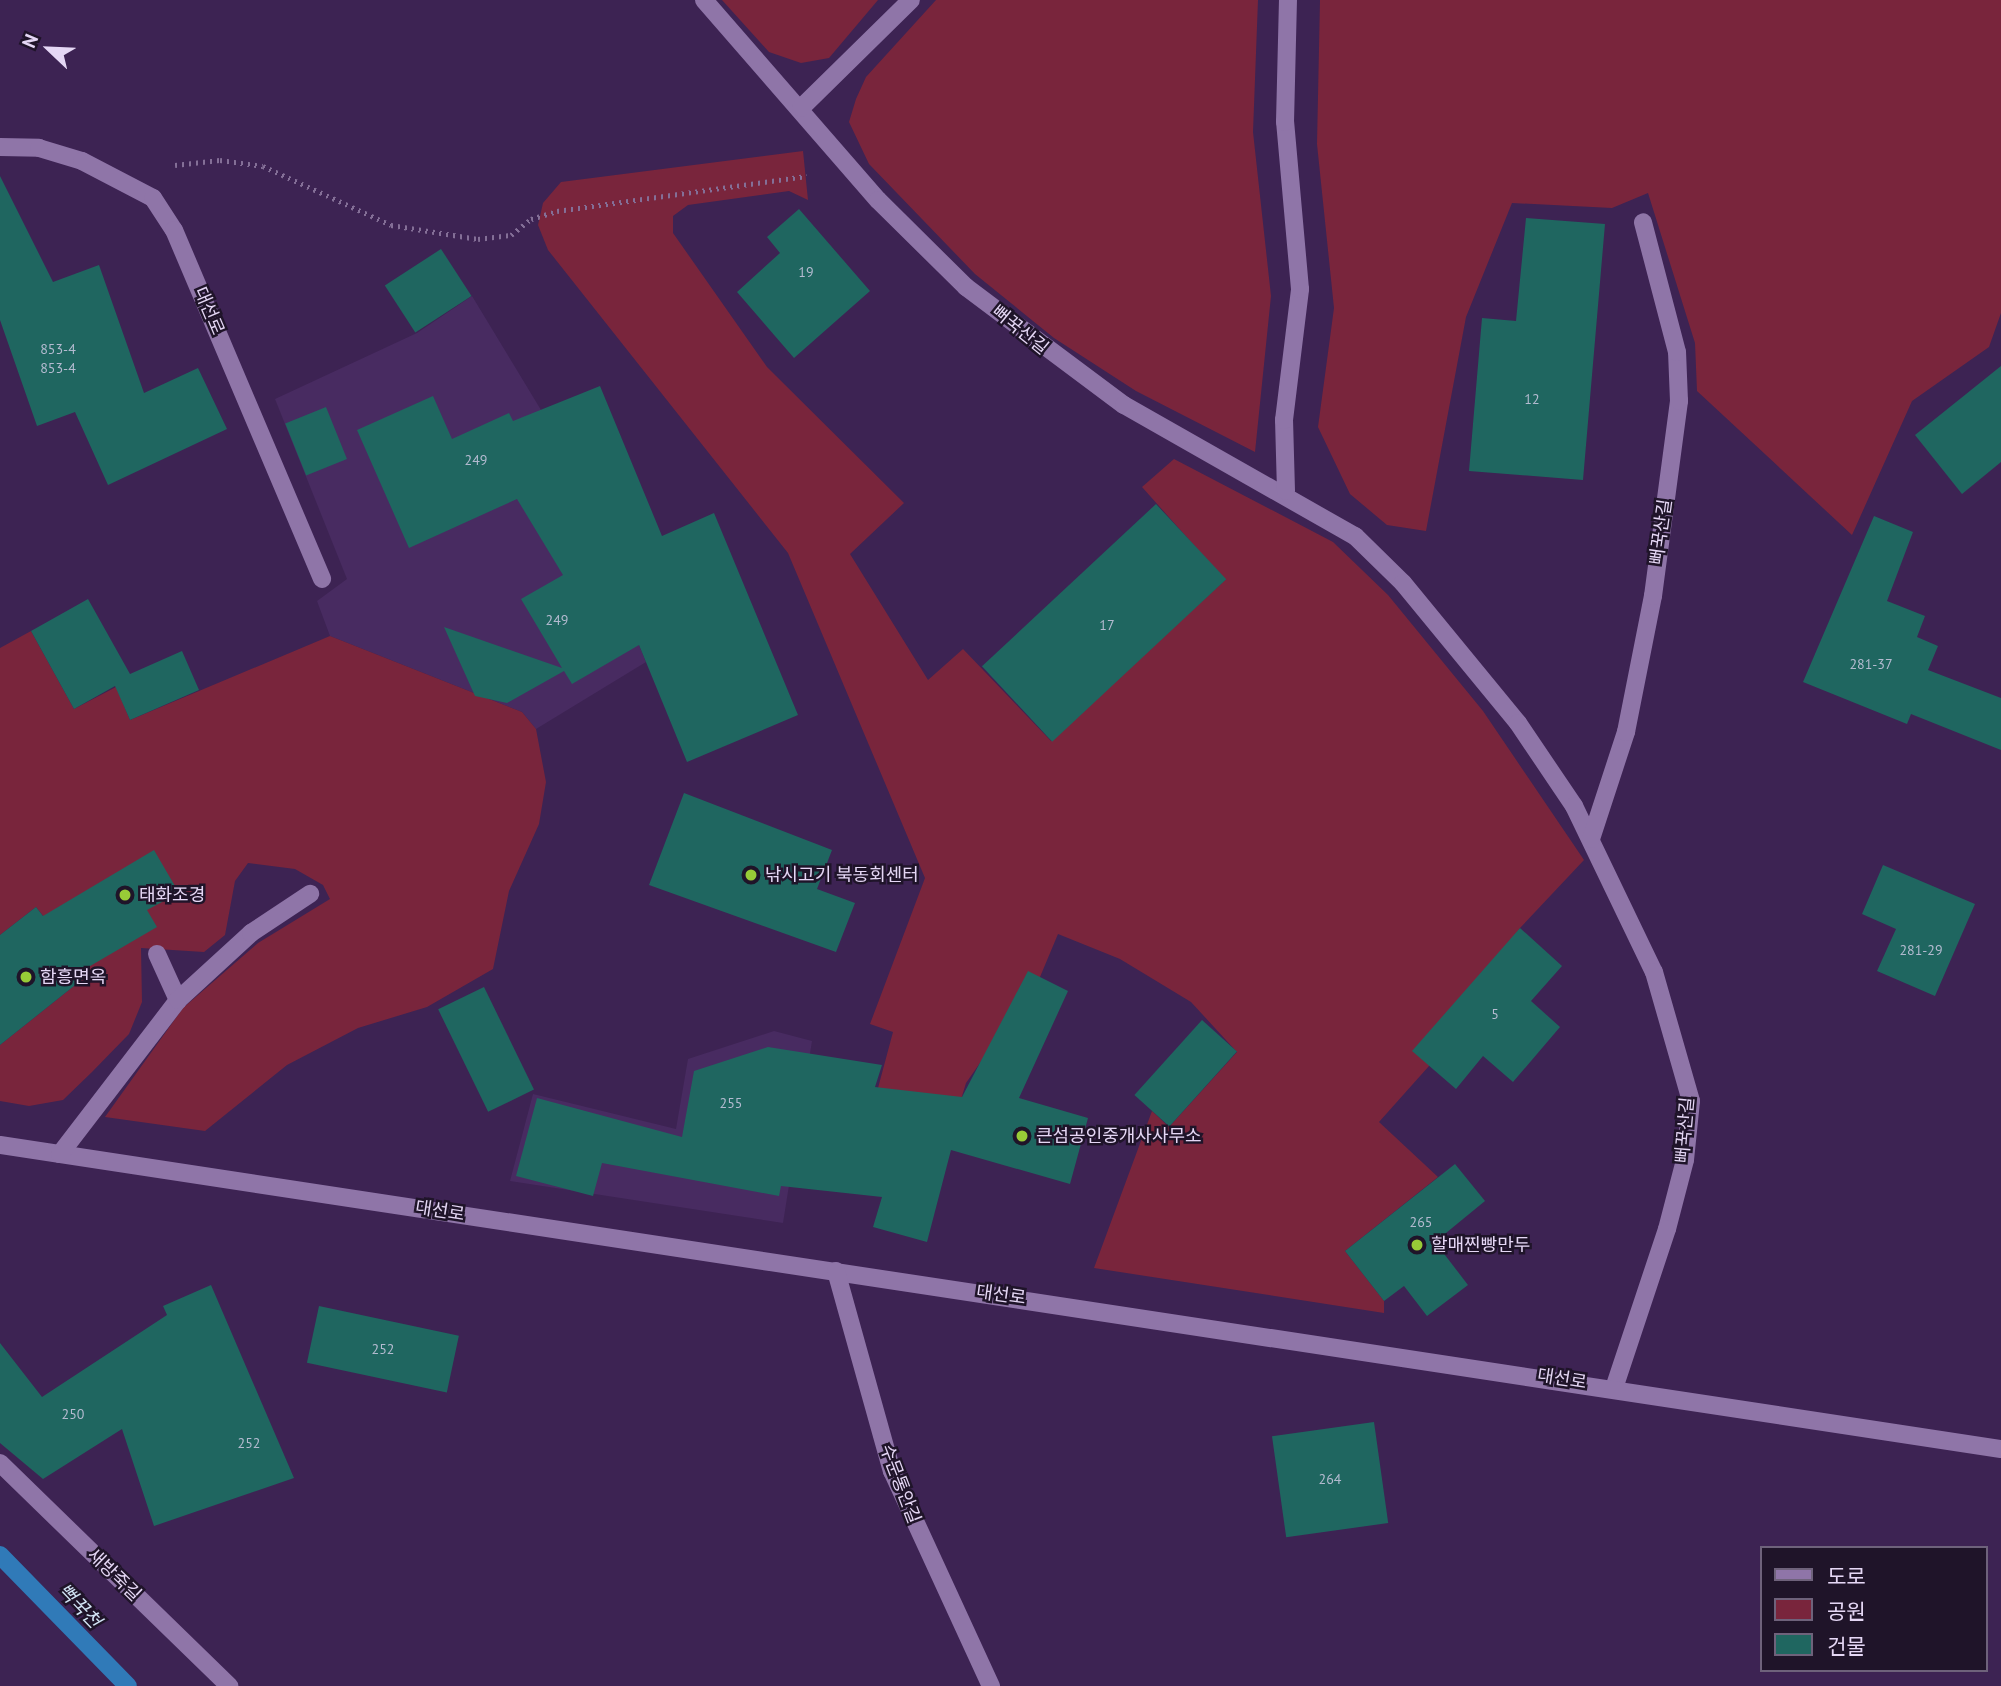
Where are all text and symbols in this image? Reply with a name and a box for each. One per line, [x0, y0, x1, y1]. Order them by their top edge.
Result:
north arrow [14, 14, 84, 84]
text: N [16, 30, 43, 51]
house number: 19 [798, 264, 814, 280]
street label: 대선로 [189, 284, 229, 338]
street label: 뻐꾹산길 [987, 301, 1053, 359]
house number: 853-4 [40, 341, 76, 357]
house number: 853-4 [40, 360, 76, 376]
house number: 12 [1524, 391, 1540, 407]
house number: 249 [465, 452, 487, 468]
street label: 뻐꾹산길 [1646, 498, 1676, 566]
house number: 249 [546, 612, 568, 628]
house number: 17 [1099, 617, 1115, 633]
house number: 281-37 [1849, 656, 1893, 672]
place label: 낚시고기 북동회센터 [765, 864, 919, 886]
marker: 낚시고기 북동회센터 [743, 867, 759, 883]
place label: 태화조경 [139, 884, 205, 906]
marker: 태화조경 [117, 887, 133, 903]
house number: 281-29 [1899, 942, 1943, 958]
place label: 함흥면옥 [40, 966, 106, 988]
marker: 함흥면옥 [18, 969, 34, 985]
house number: 5 [1491, 1006, 1499, 1022]
house number: 255 [720, 1095, 742, 1111]
street label: 뻐꾹산길 [1671, 1096, 1699, 1164]
place label: 큰섬공인중개사사무소 [1036, 1125, 1202, 1147]
marker: 큰섬공인중개사사무소 [1014, 1128, 1030, 1144]
street label: 대선로 [414, 1196, 466, 1226]
house number: 265 [1410, 1214, 1432, 1230]
place label: 할매찐빵만두 [1431, 1234, 1530, 1256]
marker: 할매찐빵만두 [1409, 1237, 1425, 1253]
street label: 대선로 [975, 1281, 1027, 1309]
house number: 252 [372, 1341, 394, 1357]
street label: 대선로 [1536, 1364, 1588, 1394]
house number: 250 [62, 1406, 84, 1422]
house number: 252 [238, 1435, 260, 1451]
street label: 수문통안길 [875, 1441, 925, 1527]
house number: 264 [1319, 1471, 1341, 1487]
street label: 새방죽길 [83, 1544, 145, 1606]
legend [1759, 1546, 1987, 1672]
text: 도로 [1827, 1563, 1866, 1590]
water label: 뻑꾹천 [53, 1579, 105, 1633]
text: 공원 [1827, 1598, 1866, 1625]
text: 건물 [1827, 1633, 1866, 1660]

